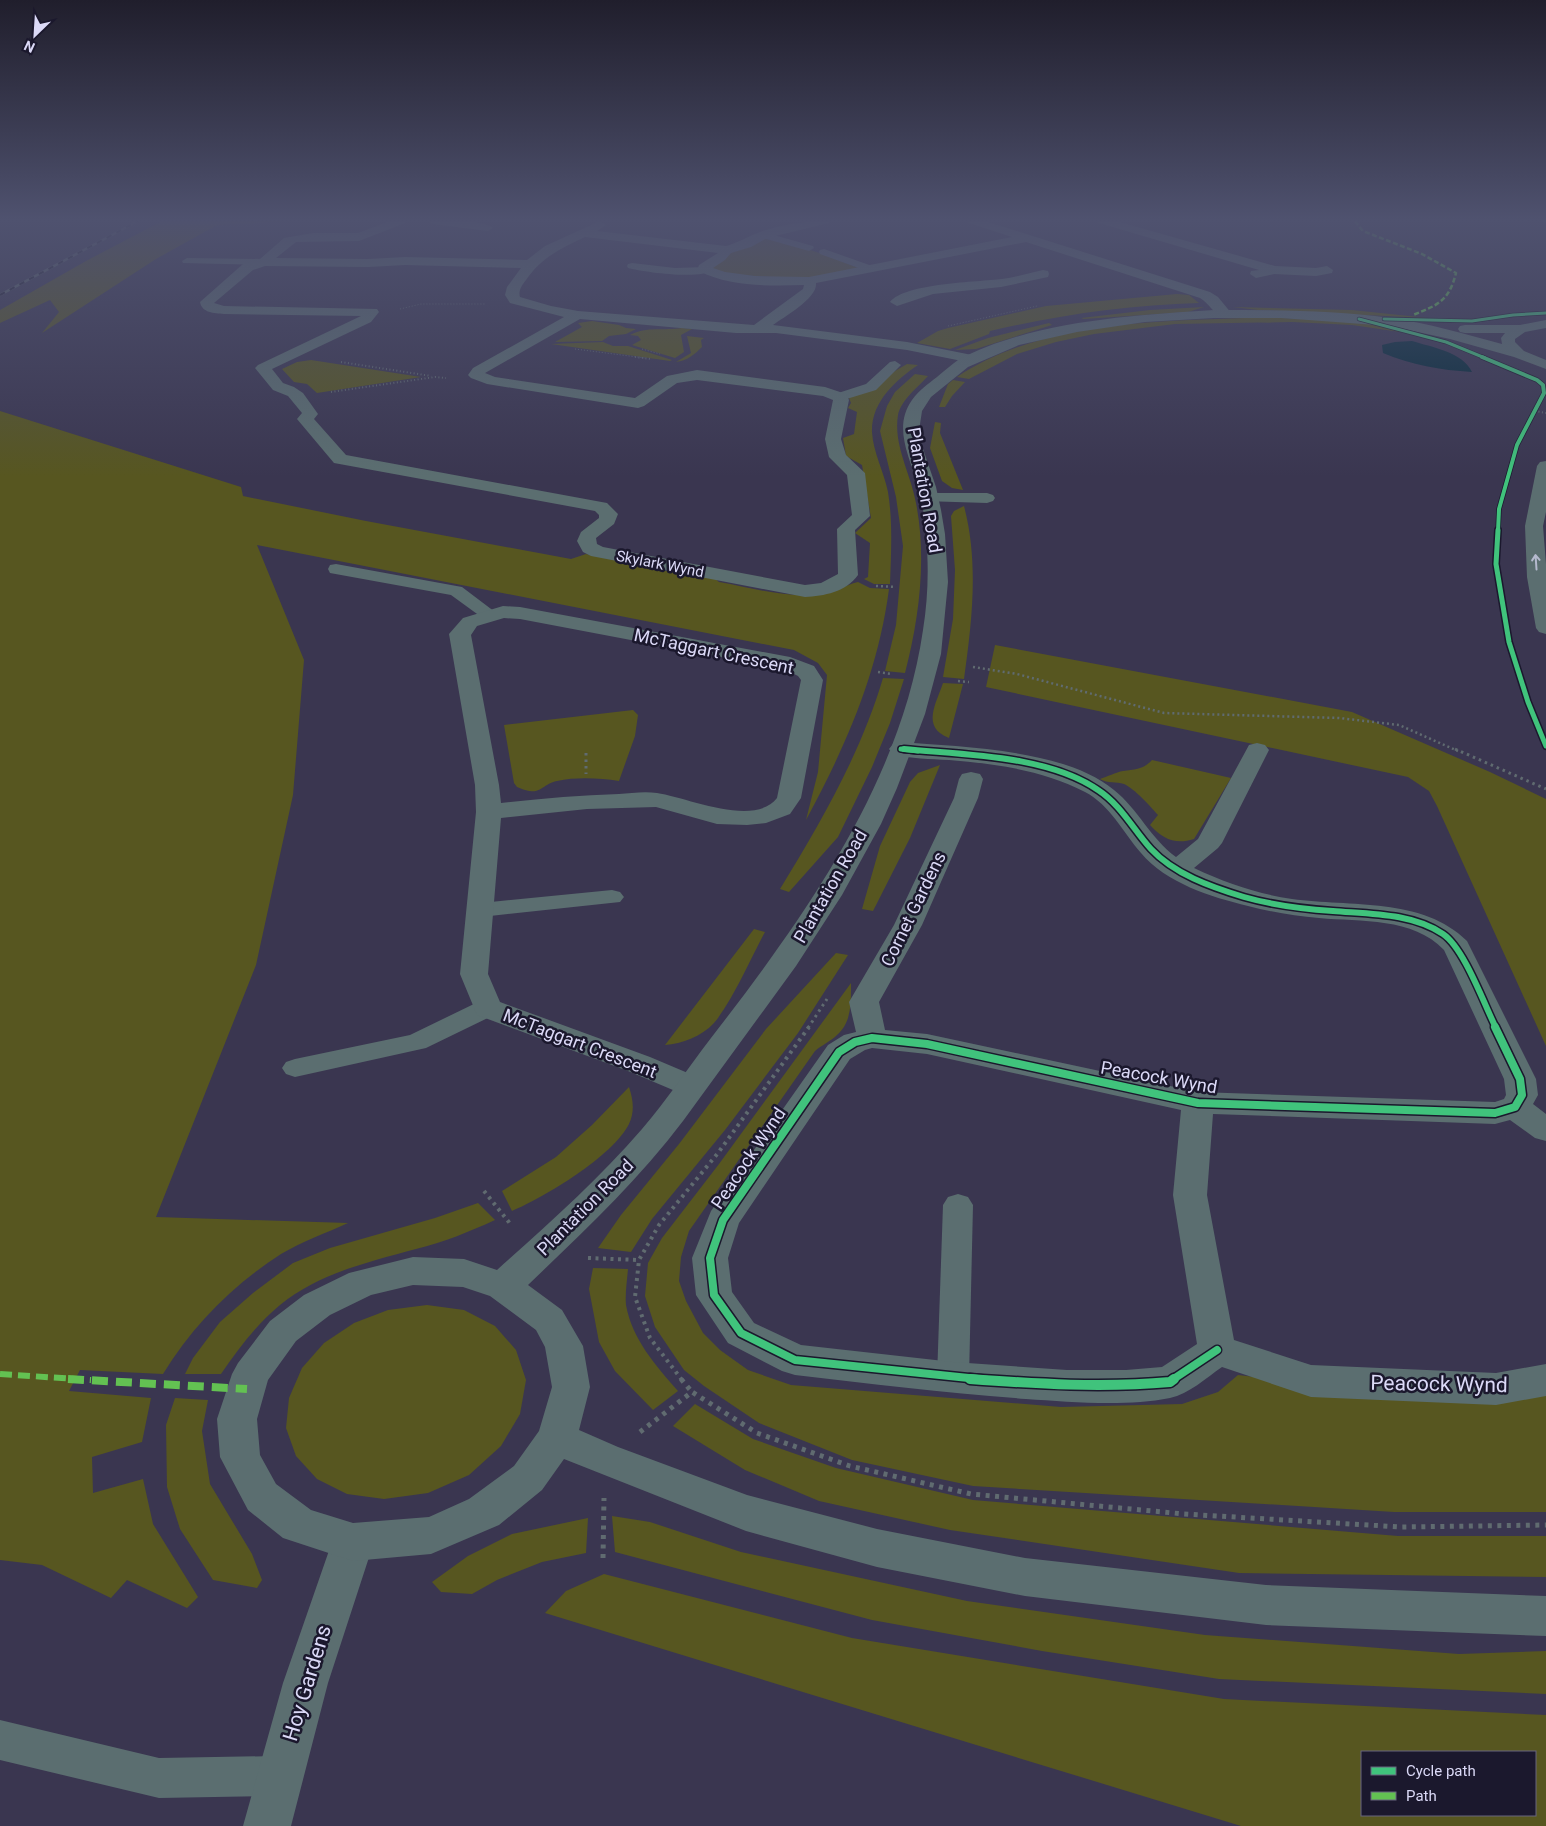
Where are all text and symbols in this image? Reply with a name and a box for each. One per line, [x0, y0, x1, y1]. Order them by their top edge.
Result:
north arrow [10, 10, 60, 60]
text: N [22, 37, 37, 56]
street label: Plantation Road [904, 425, 946, 555]
street label: Skylark Wynd [615, 547, 705, 581]
one-way arrow [1531, 555, 1541, 571]
street label: McTaggart Crescent [632, 624, 796, 678]
street label: Plantation Road [789, 826, 871, 946]
street label: Cornet Gardens [876, 848, 950, 970]
street label: McTaggart Crescent [500, 1004, 660, 1082]
street label: Peacock Wynd [1099, 1056, 1219, 1098]
street label: Peacock Wynd [706, 1103, 790, 1213]
street label: Plantation Road [533, 1155, 637, 1259]
street label: Peacock Wynd [1370, 1371, 1508, 1397]
street label: Hoy Gardens [278, 1622, 336, 1744]
legend [1361, 1751, 1536, 1816]
text: Cycle path [1406, 1762, 1476, 1780]
text: Path [1406, 1787, 1437, 1805]

